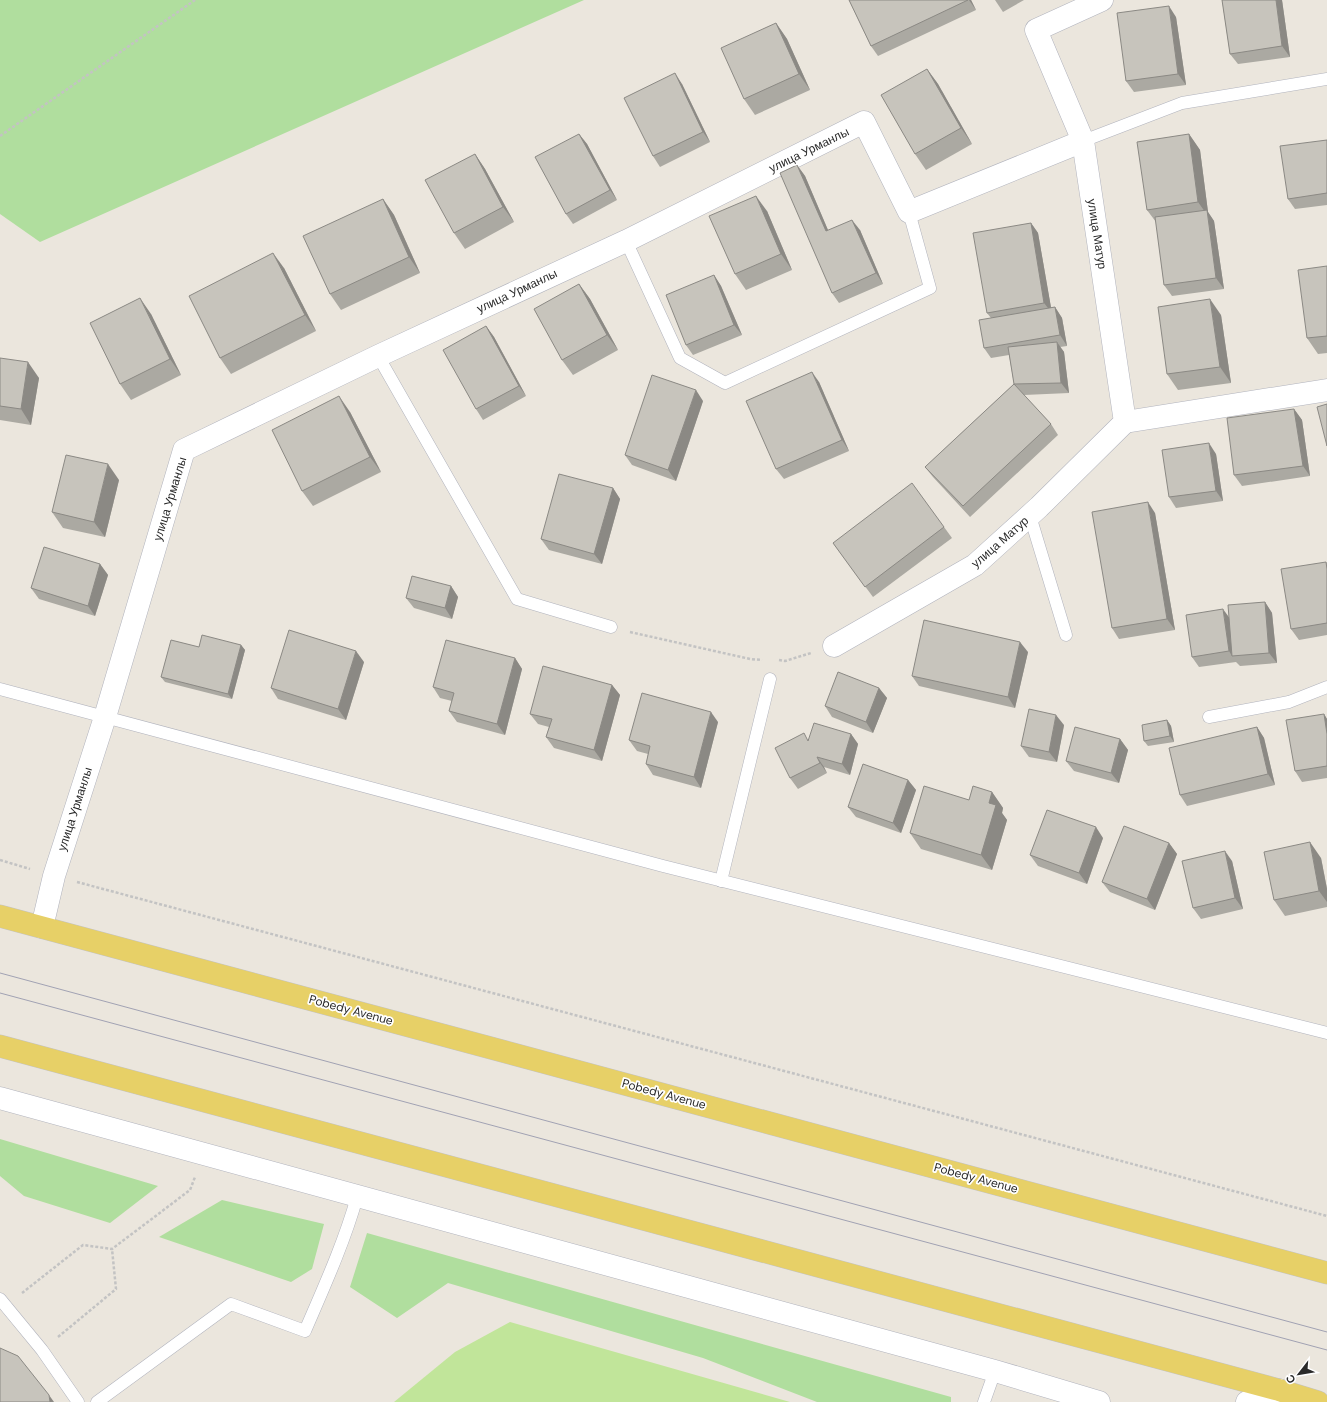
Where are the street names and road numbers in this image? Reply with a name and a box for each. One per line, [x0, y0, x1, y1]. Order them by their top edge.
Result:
street label: улица Урманлы [766, 124, 852, 176]
street label: улица Матур [1084, 198, 1110, 271]
street label: улица Урманлы [474, 265, 560, 317]
street label: улица Урманлы [150, 455, 190, 543]
street label: улица Матур [968, 512, 1032, 571]
street label: улица Урманлы [54, 765, 96, 853]
street label: Pobedy Avenue [307, 991, 395, 1029]
street label: Pobedy Avenue [620, 1075, 708, 1113]
street label: Pobedy Avenue [932, 1159, 1020, 1197]

